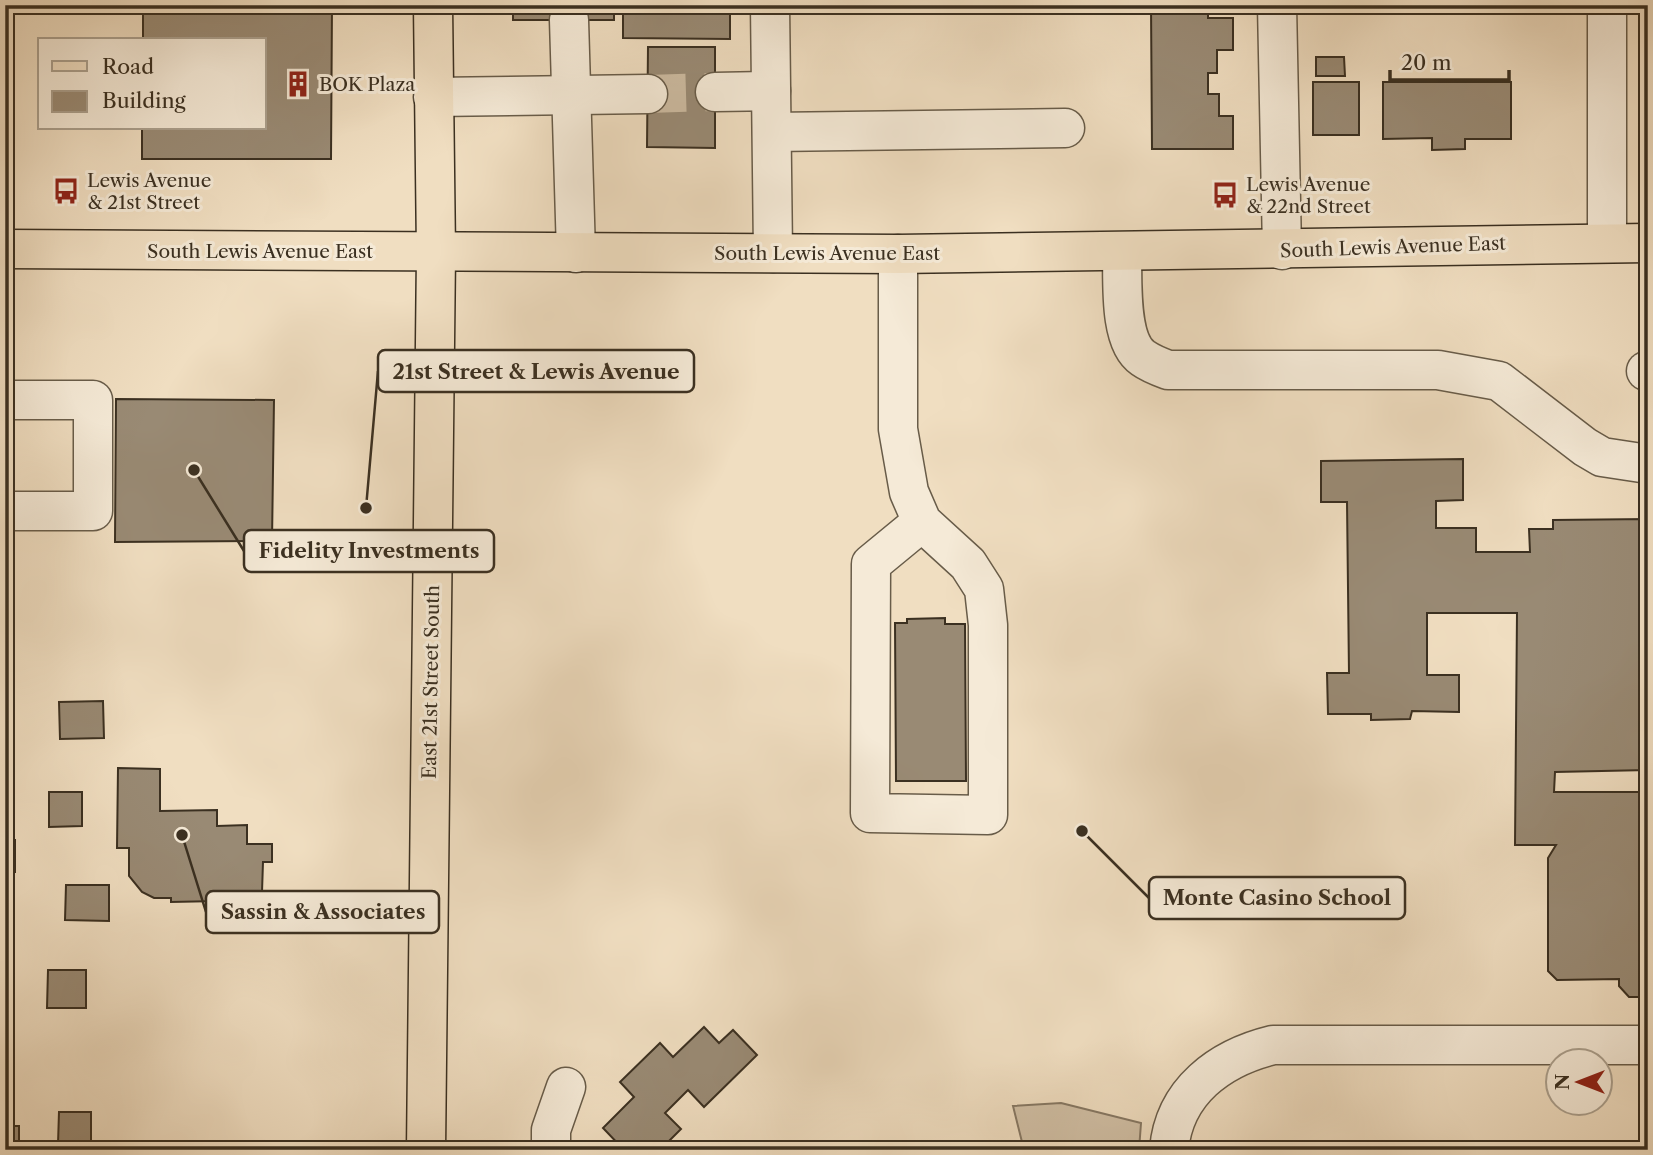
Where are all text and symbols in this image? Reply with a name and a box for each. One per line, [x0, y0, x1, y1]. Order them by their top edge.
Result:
legend [38, 38, 266, 130]
scale bar [1390, 38, 1510, 82]
text: 20 m [1401, 50, 1452, 75]
text: Road [102, 54, 154, 79]
building icon: BOK Plaza [283, 69, 313, 99]
place label: BOK Plaza [319, 73, 415, 96]
text: Building [102, 88, 187, 113]
place label: Lewis Avenue & 21st Street [87, 169, 211, 214]
place label: Lewis Avenue & 22nd Street [1246, 173, 1371, 218]
bus stop icon: Lewis Avenue & 21st Street [51, 176, 81, 206]
bus stop icon: Lewis Avenue & 22nd Street [1210, 180, 1240, 210]
street label: South Lewis Avenue East [1280, 232, 1507, 262]
street label: South Lewis Avenue East [147, 240, 373, 263]
street label: South Lewis Avenue East [714, 242, 940, 265]
callout: 21st Street & Lewis Avenue [378, 350, 694, 392]
text: 21st Street & Lewis Avenue [392, 359, 680, 384]
callout: Fidelity Investments [244, 530, 494, 572]
text: Fidelity Investments [259, 538, 479, 563]
street label: East 21st Street South [418, 585, 444, 779]
callout: Monte Casino School [1149, 877, 1405, 919]
text: Monte Casino School [1163, 885, 1391, 910]
callout: Sassin & Associates [206, 891, 439, 933]
text: Sassin & Associates [221, 899, 425, 924]
north arrow [1544, 1046, 1614, 1116]
text: N [1551, 1074, 1574, 1090]

